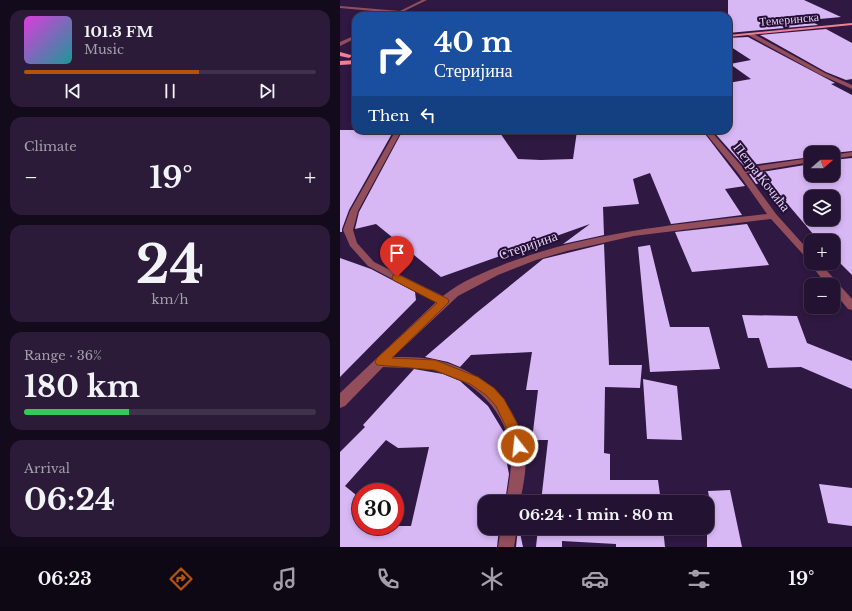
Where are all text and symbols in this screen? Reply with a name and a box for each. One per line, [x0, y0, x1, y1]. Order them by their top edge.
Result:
street label: Темеринска [758, 9, 820, 29]
text: 101.3 FM [84, 22, 153, 41]
text: 40 m [434, 25, 512, 60]
icon: right [368, 28, 420, 80]
text: Music [84, 41, 124, 58]
text: Стеријина [434, 60, 513, 82]
icon: previous [62, 80, 84, 102]
icon: pause [159, 80, 181, 102]
icon: next [256, 80, 278, 102]
icon: left [417, 104, 439, 126]
text: Then [368, 106, 409, 125]
text: Climate [24, 138, 77, 155]
street label: Петра Кочића [729, 139, 795, 216]
north arrow [804, 146, 840, 182]
map controls [804, 146, 840, 314]
text: 19° [149, 159, 193, 196]
text: − [24, 164, 38, 191]
text: + [304, 164, 316, 191]
button: layers [804, 190, 840, 226]
street label: Стеријина [496, 226, 561, 263]
text: 24 [136, 233, 204, 297]
button: + [804, 234, 840, 270]
pin [380, 236, 414, 277]
icon: arrive [386, 242, 408, 264]
button: − [804, 278, 840, 314]
text: km/h [152, 291, 188, 308]
text: Range · 36% [24, 347, 102, 364]
text: 180 km [24, 368, 140, 405]
position arrow [497, 425, 539, 467]
text: Arrival [24, 460, 70, 477]
text: 06:24 [24, 481, 115, 518]
speed limit sign: 30 [352, 483, 404, 535]
text: 06:24 · 1 min · 80 m [519, 505, 673, 524]
icon: directions [167, 565, 195, 593]
icon: music [271, 565, 299, 593]
icon: phone [374, 565, 402, 593]
icon: climate [478, 565, 506, 593]
icon: car [581, 565, 609, 593]
icon: filters [685, 565, 713, 593]
text: 06:23 [38, 568, 92, 590]
text: 19° [788, 568, 814, 590]

